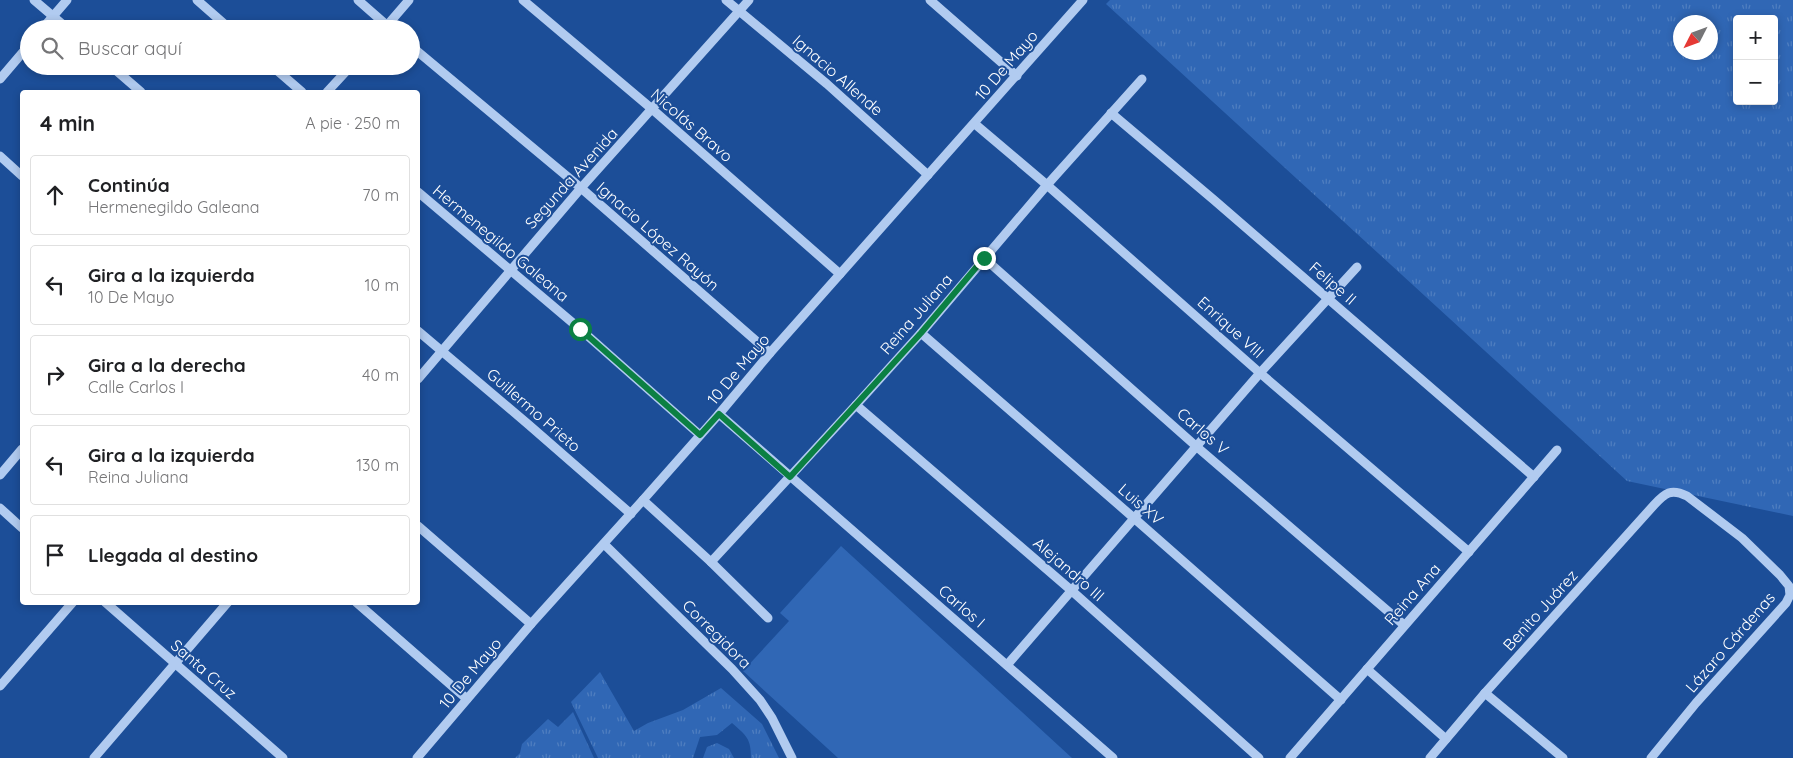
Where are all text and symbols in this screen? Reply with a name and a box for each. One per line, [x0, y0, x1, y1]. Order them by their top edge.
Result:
north arrow [1673, 15, 1718, 60]
map controls [1733, 15, 1778, 105]
button: + [1733, 15, 1778, 60]
search box [20, 20, 420, 75]
street label: 10 De Mayo [970, 26, 1042, 104]
street label: Ignacio Allende [789, 30, 887, 120]
icon: search [38, 34, 66, 62]
text: Buscar aquí [78, 36, 182, 60]
button: − [1733, 60, 1778, 105]
street label: Nicolás Bravo [647, 84, 737, 166]
text: 4 min [40, 110, 95, 136]
text: A pie · 250 m [305, 113, 400, 133]
street label: Segunda Avenida [520, 123, 622, 233]
text: Continúa [88, 173, 170, 197]
street label: Ignacio López Rayón [593, 177, 723, 295]
street label: Hermenegildo Galeana [429, 180, 573, 306]
icon: ahead [41, 181, 69, 209]
text: 70 m [362, 185, 399, 205]
text: Hermenegildo Galeana [88, 197, 260, 217]
route end [973, 247, 996, 270]
street label: Felipe II [1305, 257, 1361, 309]
text: Gira a la izquierda [88, 263, 255, 287]
street label: Reina Juliana [876, 270, 956, 358]
icon: left [41, 271, 69, 299]
text: 10 m [365, 275, 399, 295]
text: 10 De Mayo [88, 287, 174, 307]
street label: Enrique VIII [1194, 292, 1268, 362]
route start [569, 318, 592, 341]
street label: 10 De Mayo [703, 329, 773, 409]
text: Gira a la derecha [88, 353, 246, 377]
icon: right [41, 361, 69, 389]
street label: Guillermo Prieto [483, 364, 585, 456]
text: 40 m [362, 365, 399, 385]
text: Calle Carlos I [88, 377, 184, 397]
street label: Carlos V [1173, 403, 1233, 459]
text: Gira a la izquierda [88, 443, 255, 467]
icon: left [41, 451, 69, 479]
text: 130 m [356, 455, 399, 475]
text: Reina Juliana [88, 467, 188, 487]
street label: Luis XV [1114, 479, 1168, 529]
street label: Alejandro III [1029, 533, 1109, 605]
icon: arrive [41, 541, 69, 569]
text: Llegada al destino [88, 543, 258, 567]
street label: Reina Ana [1380, 559, 1444, 629]
street label: Benito Juárez [1498, 565, 1582, 655]
street label: Carlos I [935, 580, 989, 632]
street label: Lázaro Cárdenas [1681, 588, 1779, 696]
street label: Corregidora [678, 595, 756, 673]
street label: 10 De Mayo [435, 633, 505, 713]
street label: Santa Cruz [167, 635, 241, 703]

